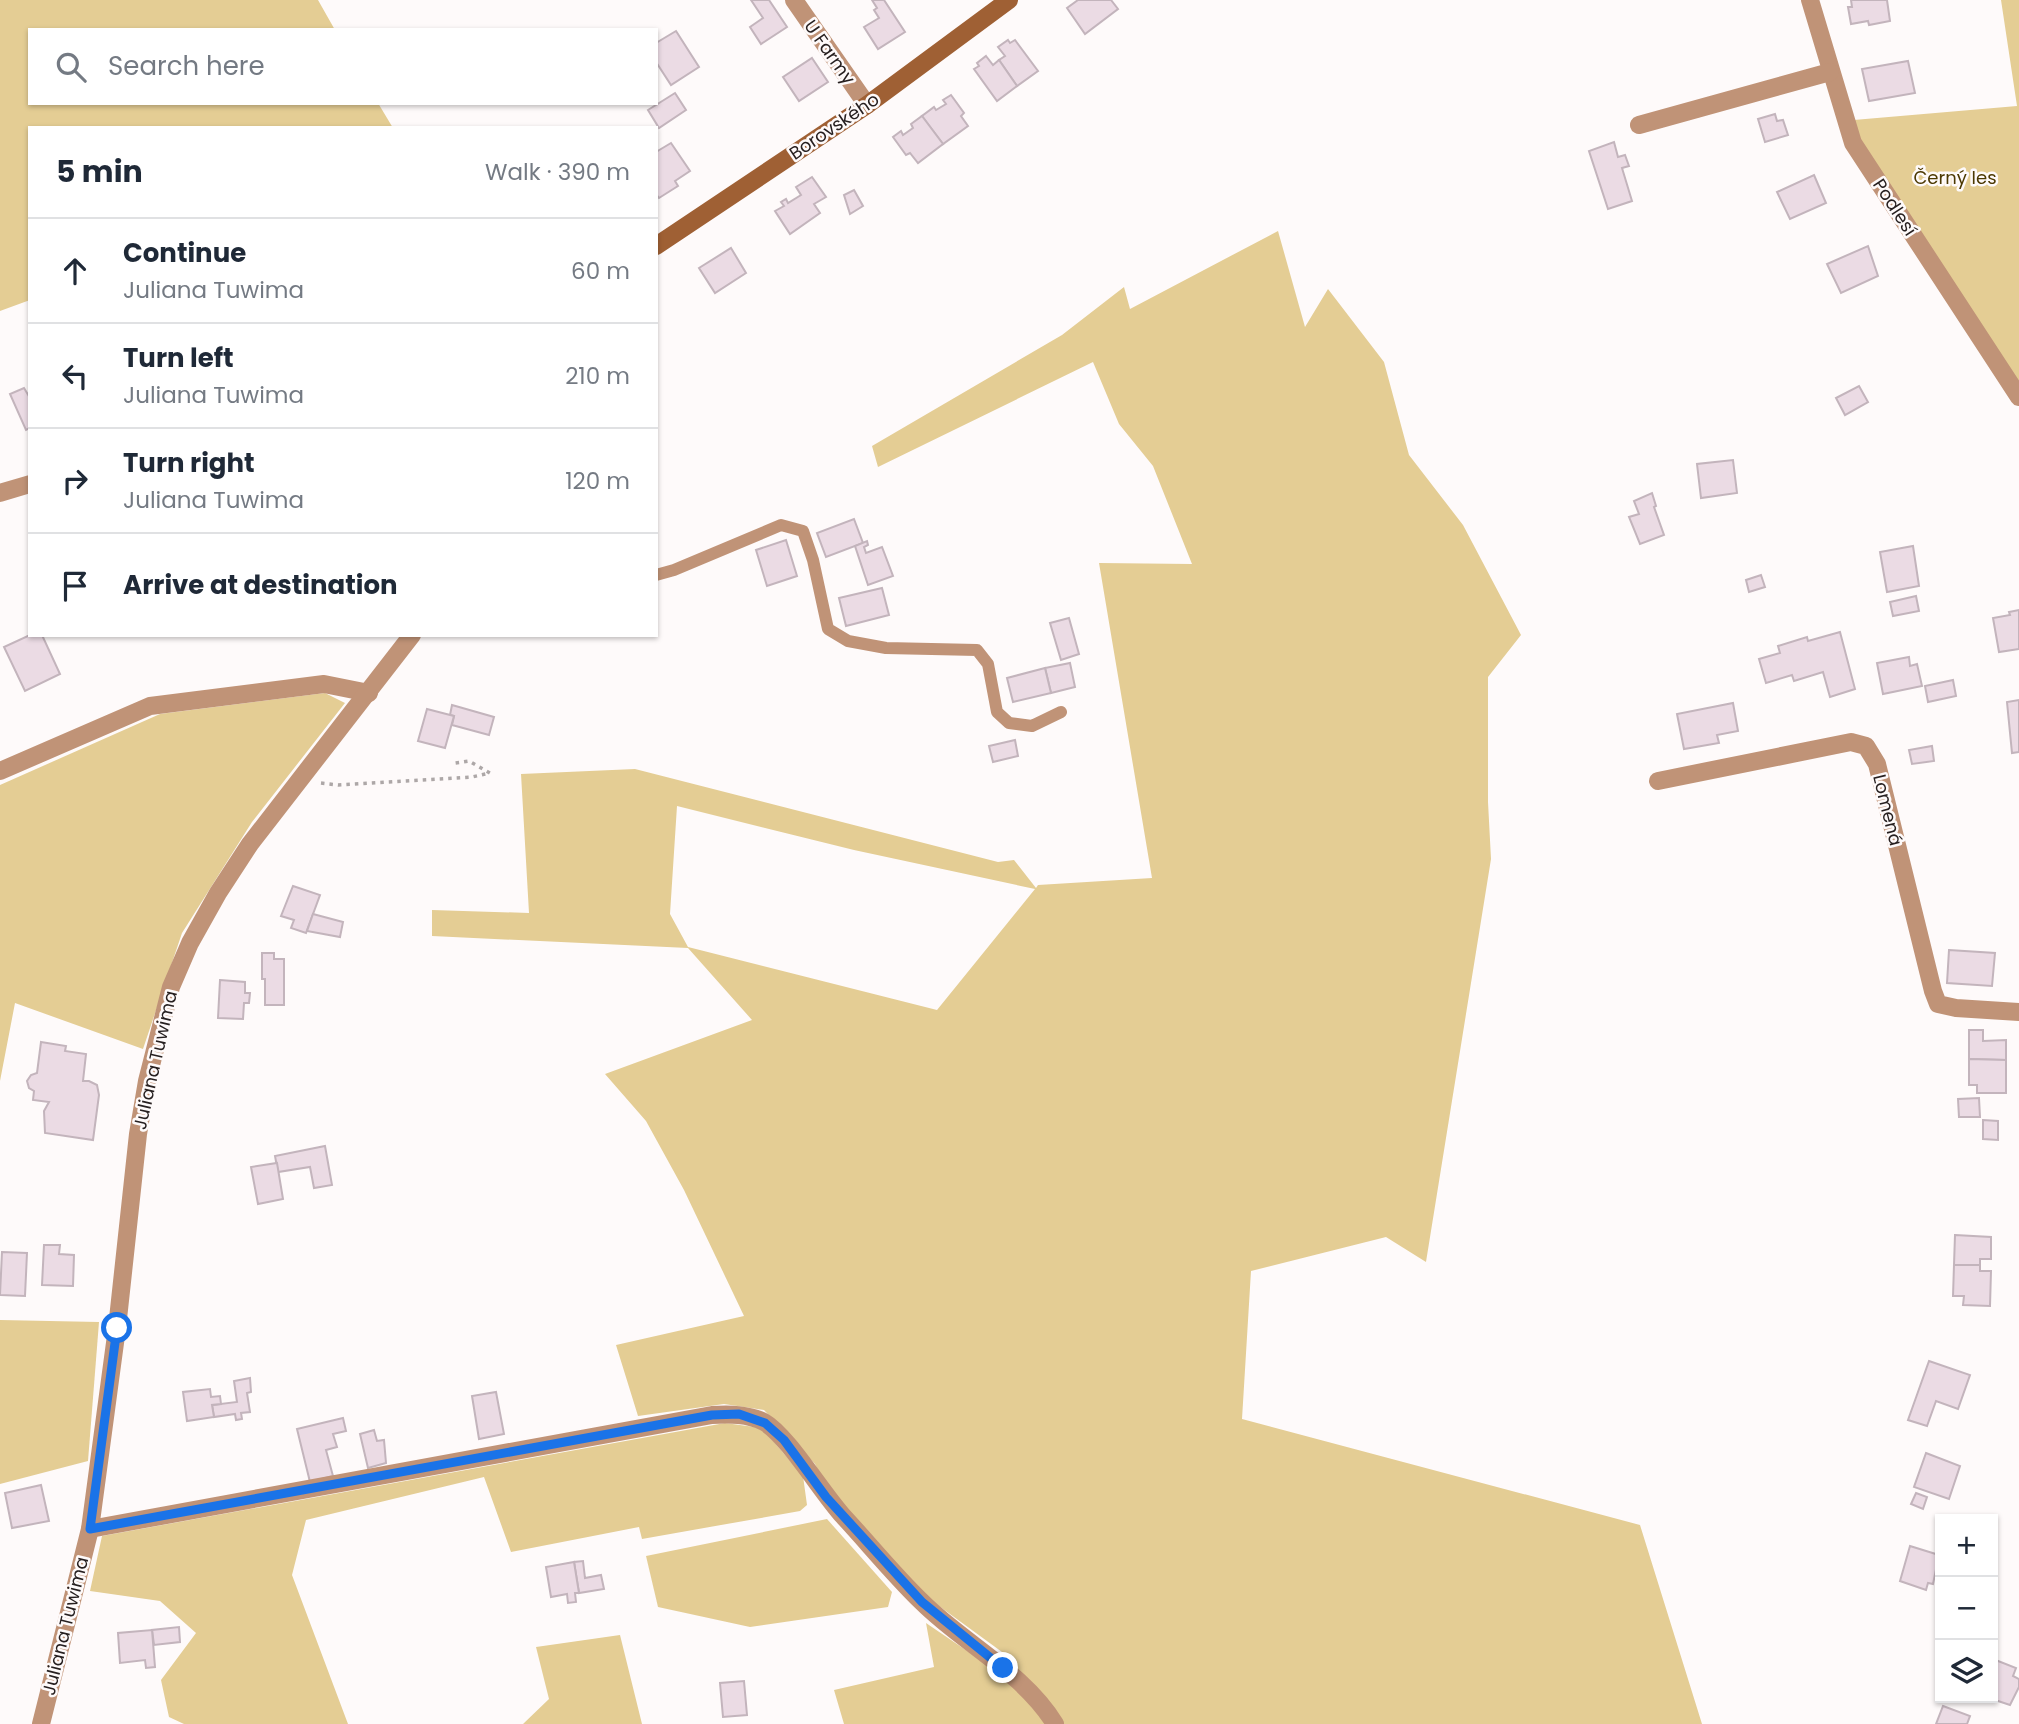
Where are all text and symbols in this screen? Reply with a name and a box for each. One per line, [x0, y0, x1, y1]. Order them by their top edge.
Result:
street label: U Farmy [799, 15, 861, 89]
search box [28, 28, 658, 105]
icon: search [52, 48, 90, 86]
text: Search here [108, 48, 265, 84]
street label: Borovského [784, 87, 884, 165]
text: 5 min [56, 150, 143, 193]
text: Walk · 390 m [485, 156, 630, 188]
park label: Černý les [1913, 165, 1997, 190]
street label: Podlesí [1867, 174, 1923, 240]
text: Continue [123, 235, 246, 271]
icon: ahead [56, 252, 94, 290]
text: 60 m [571, 255, 630, 287]
text: Juliana Tuwima [123, 274, 304, 306]
text: Turn left [123, 340, 234, 376]
icon: left [56, 357, 94, 395]
text: 210 m [565, 360, 630, 392]
text: Juliana Tuwima [123, 379, 304, 411]
text: Turn right [123, 445, 255, 481]
icon: right [56, 462, 94, 500]
text: 120 m [565, 465, 630, 497]
text: Juliana Tuwima [123, 484, 304, 516]
icon: arrive [56, 567, 94, 605]
text: Arrive at destination [123, 567, 398, 603]
street label: Lomená [1867, 772, 1909, 848]
street label: Juliana Tuwima [127, 988, 183, 1132]
route start [101, 1312, 132, 1343]
map controls [1935, 1514, 1998, 1703]
button: + [1935, 1514, 1998, 1577]
street label: Juliana Tuwima [36, 1554, 94, 1698]
button: − [1935, 1577, 1998, 1640]
button: layers [1935, 1640, 1998, 1703]
route end [987, 1652, 1018, 1683]

